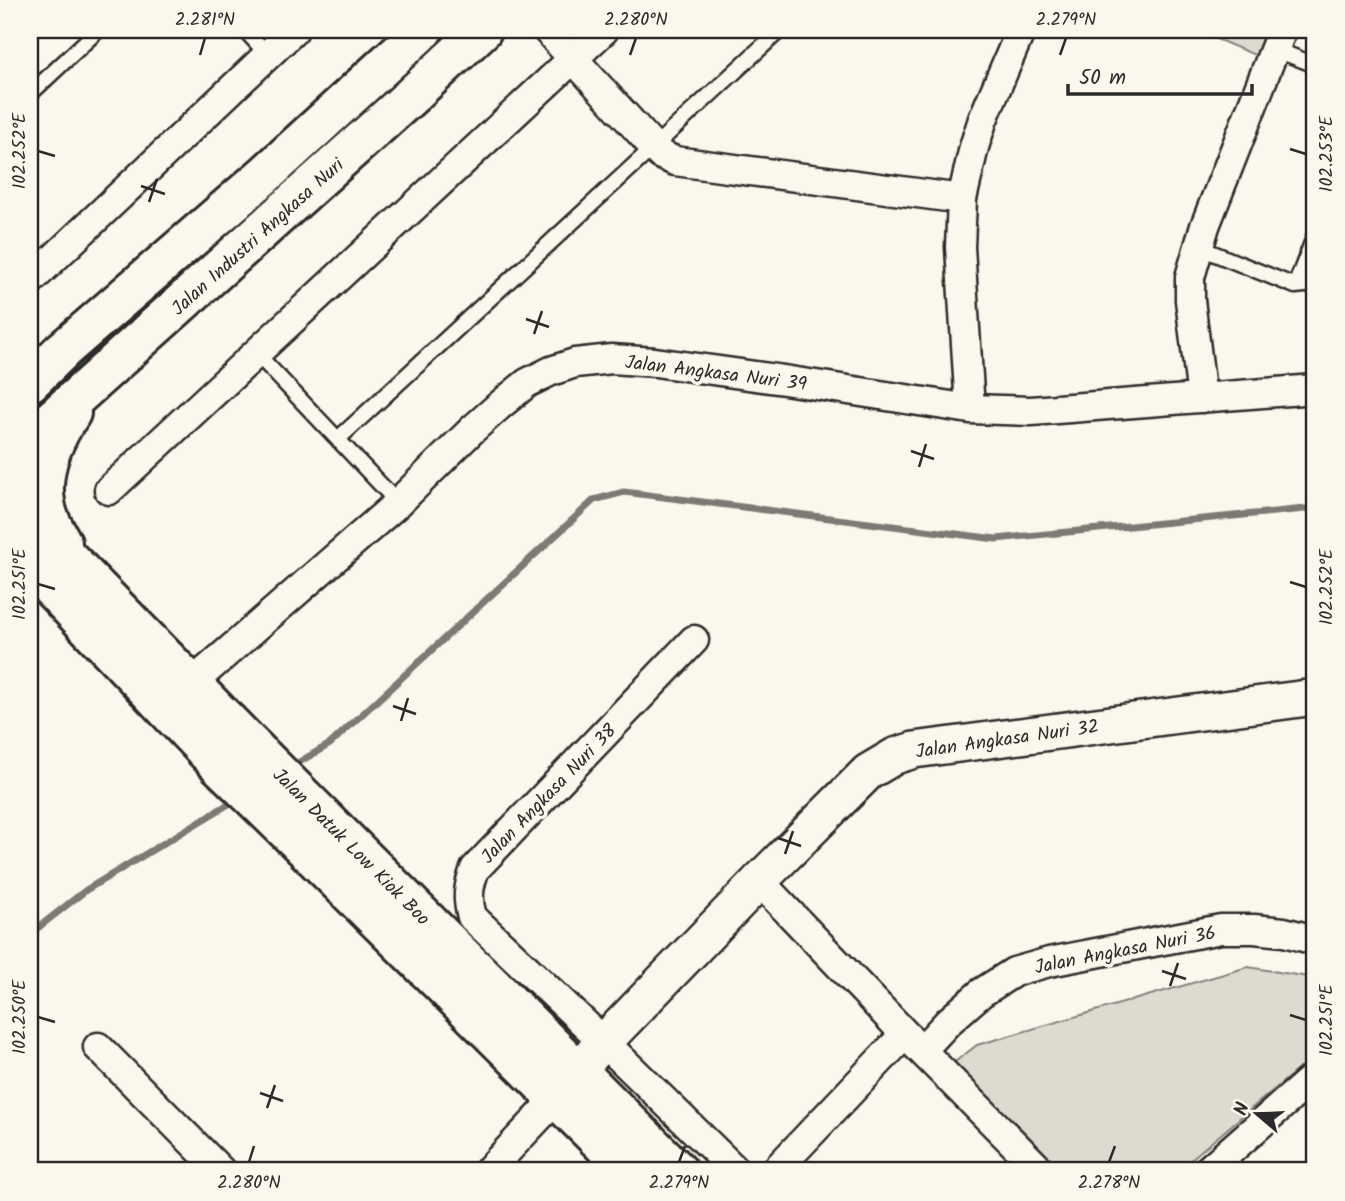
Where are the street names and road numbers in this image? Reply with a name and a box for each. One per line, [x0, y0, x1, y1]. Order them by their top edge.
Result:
street label: Jalan Industri Angkasa Nuri [165, 151, 353, 323]
street label: Jalan Angkasa Nuri 39 [623, 348, 808, 400]
street label: Jalan Angkasa Nuri 32 [914, 712, 1101, 768]
street label: Jalan Angkasa Nuri 38 [474, 717, 625, 871]
street label: Jalan Datuk Low Kiok Boo [265, 762, 436, 933]
street label: Jalan Angkasa Nuri 36 [1032, 919, 1219, 983]

